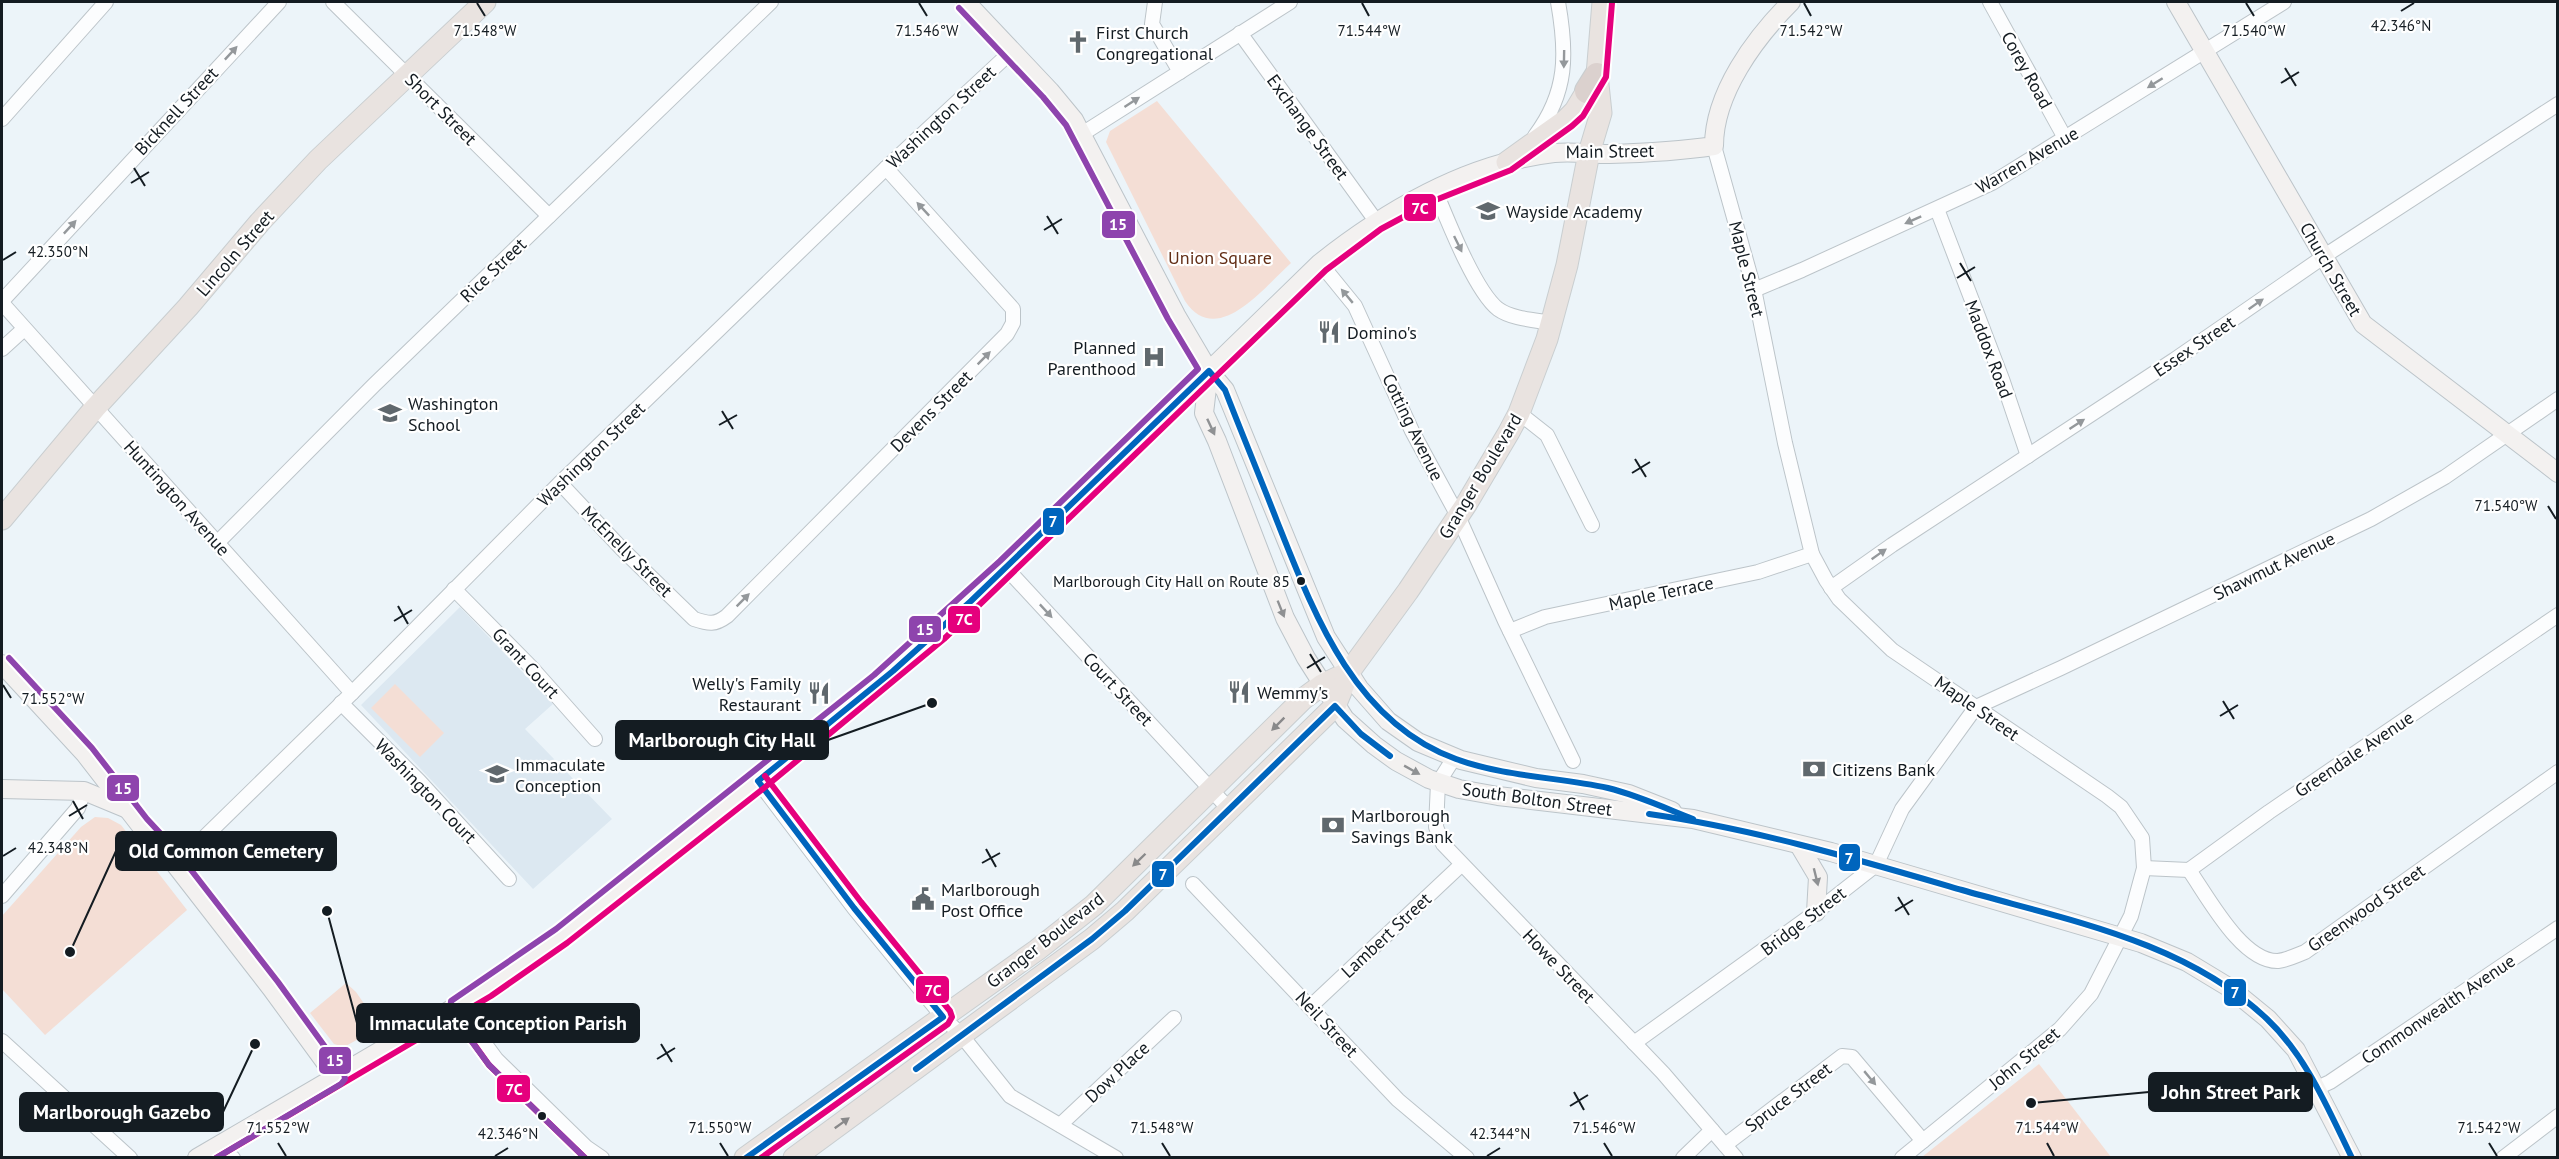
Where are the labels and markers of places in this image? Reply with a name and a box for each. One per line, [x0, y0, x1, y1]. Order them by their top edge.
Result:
place label: First Church Congregational [1096, 21, 1214, 65]
church icon: First Church Congregational [1065, 29, 1091, 55]
school or university icon: Wayside Academy [1475, 198, 1501, 224]
place label: Wayside Academy [1506, 200, 1643, 223]
restaurant icon: Domino's [1316, 319, 1342, 345]
place label: Domino's [1347, 321, 1417, 344]
place label: Planned Parenthood [1048, 336, 1136, 380]
hospital icon: Planned Parenthood [1141, 344, 1167, 370]
place label: Washington School [408, 392, 498, 436]
school or university icon: Washington School [377, 400, 403, 426]
place label: Marlborough City Hall on Route 85 [1053, 571, 1290, 591]
marker: Marlborough City Hall on Route 85 [1295, 575, 1307, 587]
place label: Welly's Family Restaurant [692, 672, 802, 716]
restaurant icon: Wemmy's [1226, 679, 1252, 705]
restaurant icon: Welly's Family Restaurant [806, 680, 832, 706]
place label: Wemmy's [1257, 681, 1328, 704]
callout: Marlborough City Hall [616, 721, 828, 759]
place label: Immaculate Conception [515, 753, 605, 797]
bank icon: Citizens Bank [1801, 756, 1827, 782]
place label: Citizens Bank [1832, 758, 1935, 781]
school or university icon: Immaculate Conception [484, 761, 510, 787]
place label: Marlborough Savings Bank [1351, 804, 1453, 848]
bank icon: Marlborough Savings Bank [1320, 812, 1346, 838]
callout: Old Common Cemetery [116, 832, 336, 870]
place label: Marlborough Post Office [941, 878, 1040, 922]
public building icon: Marlborough Post Office [910, 886, 936, 912]
callout: Immaculate Conception Parish [357, 1004, 639, 1042]
callout: John Street Park [2149, 1073, 2312, 1111]
callout: Marlborough Gazebo [20, 1093, 223, 1131]
unlabelled marker [536, 1110, 548, 1122]

